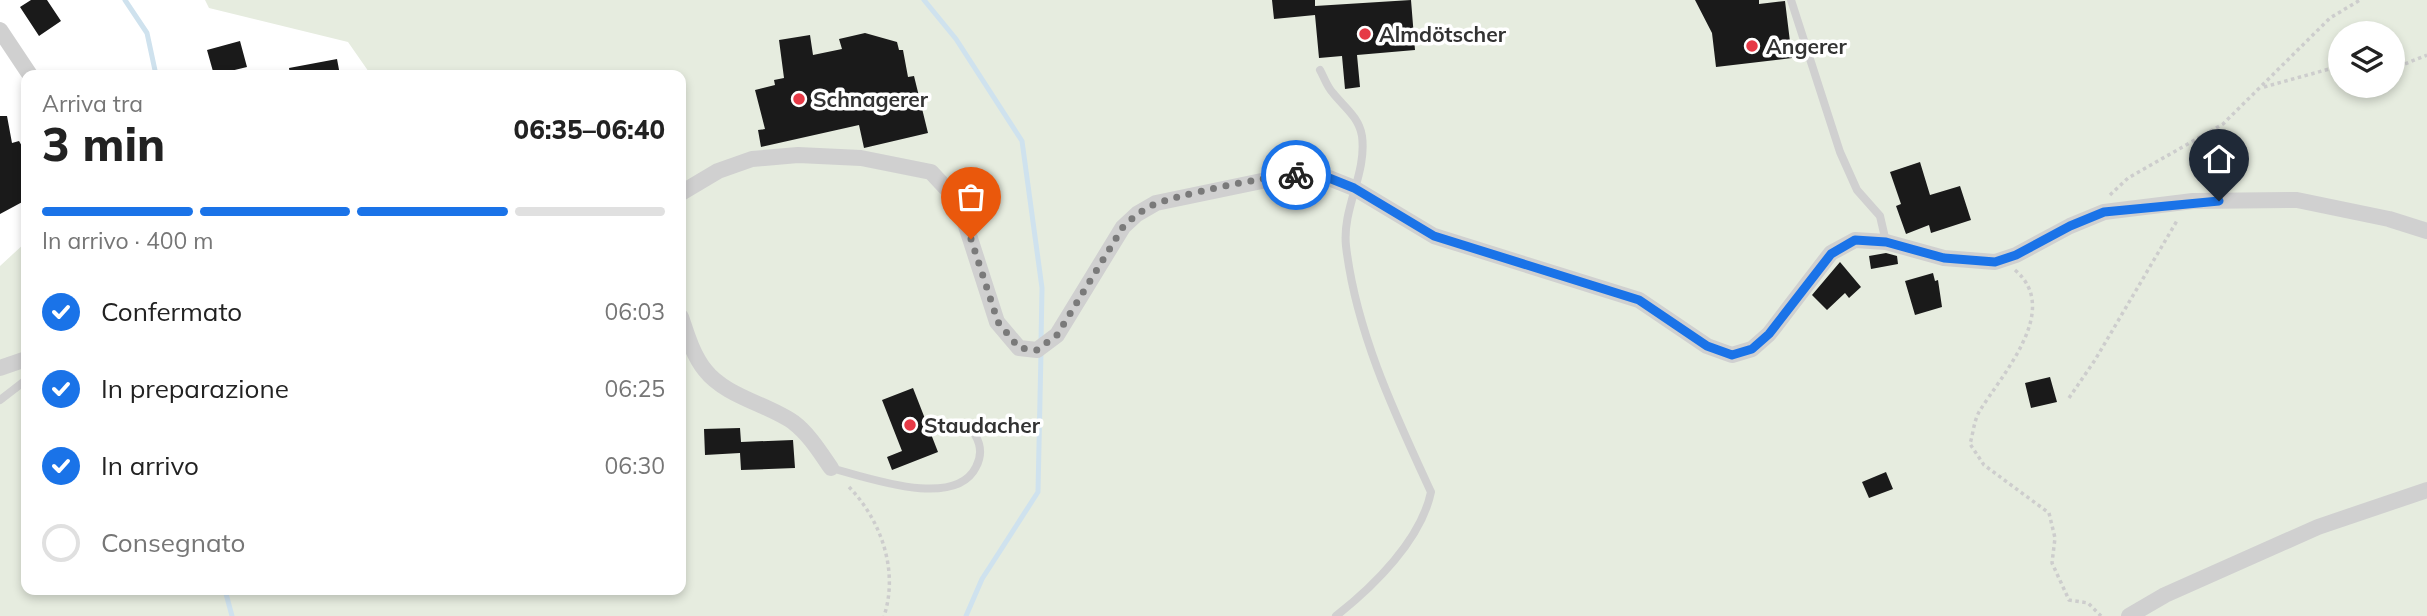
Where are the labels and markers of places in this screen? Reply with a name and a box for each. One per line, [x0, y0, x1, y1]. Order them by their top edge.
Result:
place label: Almdötscher [1379, 21, 1507, 47]
marker: Almdötscher [1357, 26, 1373, 42]
place label: Angerer [1766, 33, 1848, 59]
marker: Angerer [1744, 38, 1760, 54]
place label: Schnagerer [813, 86, 929, 112]
marker: Schnagerer [791, 91, 807, 107]
pin [2189, 129, 2249, 201]
pin [941, 167, 1001, 239]
place label: Staudacher [924, 412, 1041, 438]
marker: Staudacher [902, 417, 918, 433]

